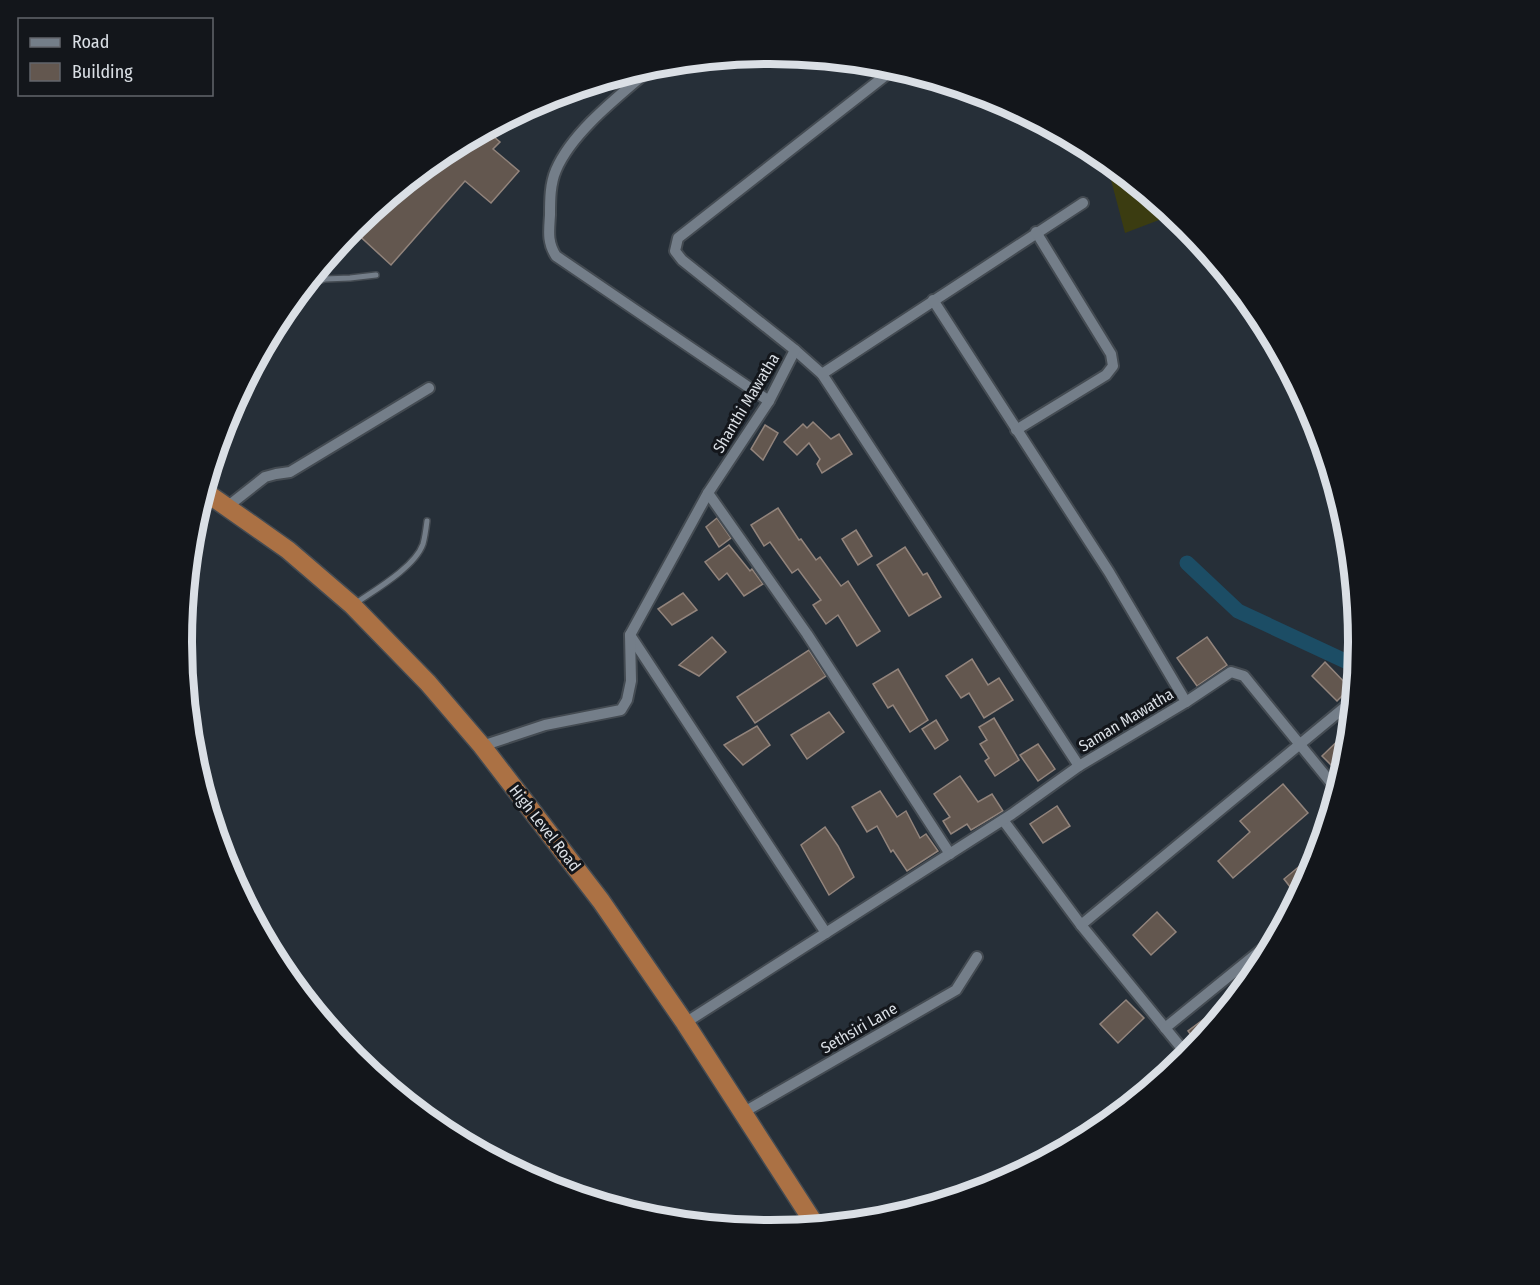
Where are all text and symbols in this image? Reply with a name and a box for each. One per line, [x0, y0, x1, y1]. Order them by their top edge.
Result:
legend [18, 18, 213, 96]
text: Road [72, 31, 109, 53]
text: Building [72, 61, 133, 83]
street label: Shanthi Mawatha [709, 350, 783, 456]
street label: Saman Mawatha [1075, 684, 1177, 756]
street label: High Level Road [505, 781, 585, 875]
street label: Sethsiri Lane [817, 999, 901, 1057]

